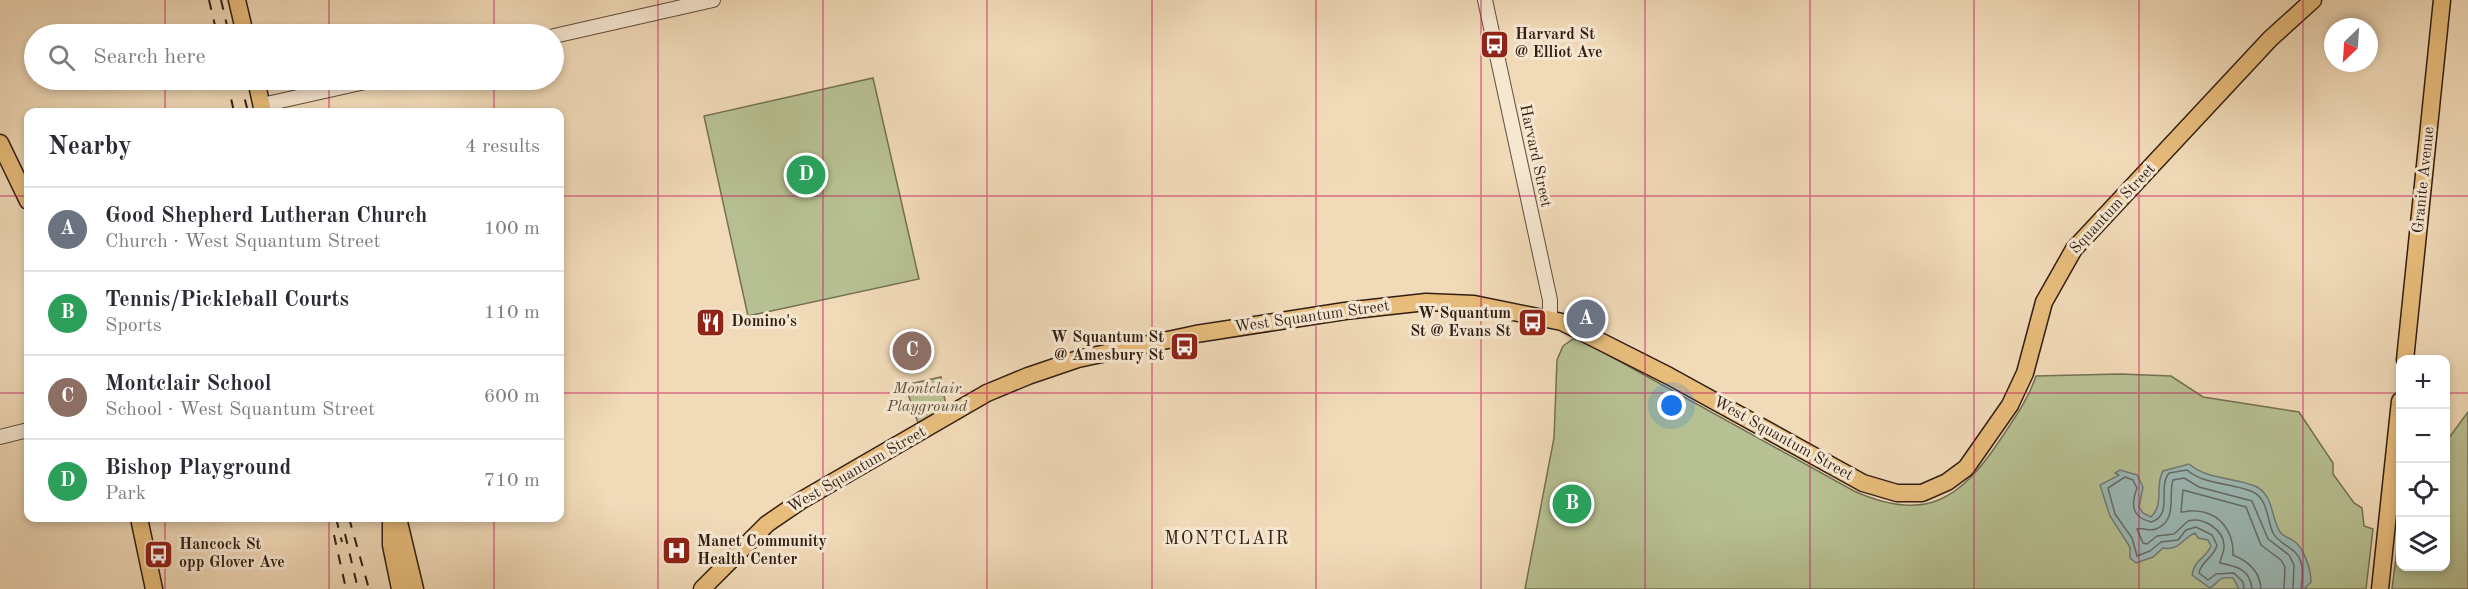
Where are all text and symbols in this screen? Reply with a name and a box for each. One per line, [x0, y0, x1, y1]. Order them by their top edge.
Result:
north arrow [2324, 18, 2378, 72]
search box [24, 24, 564, 90]
place label: Harvard St @ Elliot Ave [1515, 27, 1602, 61]
bus stop icon: Harvard St @ Elliot Ave [1478, 28, 1510, 60]
icon: search [45, 41, 78, 74]
text: Search here [93, 46, 206, 68]
street label: Harvard Street [1516, 103, 1554, 209]
street label: Granite Avenue [2410, 126, 2438, 234]
text: Nearby [48, 134, 132, 160]
text: 4 results [465, 137, 540, 157]
pin: D [786, 152, 826, 198]
street label: Squantum Street [2067, 161, 2159, 257]
text: Good Shepherd Lutheran Church [105, 205, 427, 227]
text: A [60, 219, 75, 239]
text: 100 m [484, 219, 540, 239]
text: Church · West Squantum Street [105, 232, 380, 252]
text: Tennis/Pickleball Courts [105, 289, 349, 311]
pin: A [1566, 296, 1606, 342]
street label: West Squantum Street [1233, 298, 1391, 336]
text: B [60, 303, 75, 323]
text: 110 m [484, 303, 540, 323]
restaurant icon: Domino's [694, 306, 726, 338]
place label: W Squantum St @ Evans St [1410, 306, 1511, 340]
bus stop icon: W Squantum St @ Evans St [1516, 307, 1548, 339]
place label: Domino's [731, 314, 797, 330]
text: Sports [105, 316, 162, 336]
pin: C [892, 328, 932, 374]
place label: W Squantum St @ Amesbury St [1051, 330, 1164, 364]
bus stop icon: W Squantum St @ Amesbury St [1169, 331, 1201, 363]
map controls [2396, 355, 2450, 571]
button: + [2396, 355, 2450, 409]
text: Montclair School [105, 373, 272, 395]
park label: Montclair Playground [886, 381, 968, 415]
text: C [61, 387, 74, 407]
text: 600 m [484, 387, 540, 407]
your location [1657, 391, 1686, 420]
street label: West Squantum Street [1711, 394, 1856, 484]
text: School · West Squantum Street [105, 400, 375, 420]
button: − [2396, 409, 2450, 463]
street label: West Squantum Street [785, 424, 929, 516]
text: Bishop Playground [105, 457, 291, 479]
button: locate [2396, 463, 2450, 517]
text: D [60, 471, 75, 491]
text: 710 m [484, 471, 540, 491]
pin: B [1552, 482, 1592, 526]
text: Park [105, 484, 146, 504]
button: layers [2396, 517, 2450, 571]
district label: MONTCLAIR [1164, 530, 1290, 548]
place label: Manet Community Health Center [697, 534, 827, 568]
hospital icon: Manet Community Health Center [660, 535, 692, 567]
place label: Hancock St opp Glover Ave [179, 537, 285, 571]
bus stop icon: Hancock St opp Glover Ave [142, 538, 174, 570]

